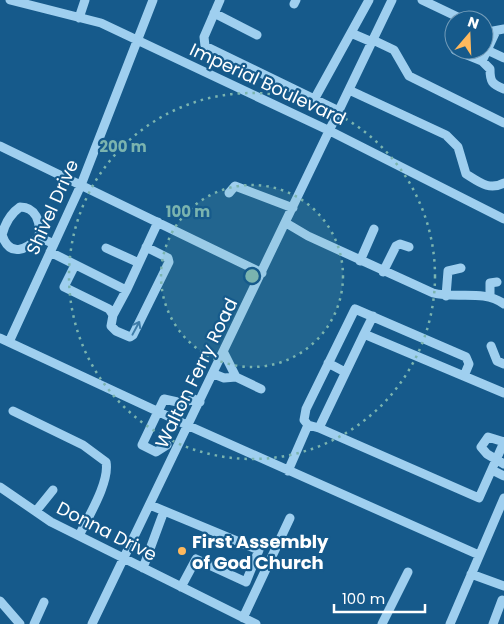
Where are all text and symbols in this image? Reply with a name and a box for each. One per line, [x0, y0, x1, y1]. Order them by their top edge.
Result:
north arrow [444, 10, 494, 60]
text: N [465, 12, 481, 34]
street label: Imperial Boulevard [186, 37, 350, 131]
text: 200 m [99, 136, 147, 157]
street label: Shivel Drive [20, 155, 84, 259]
text: 100 m [166, 201, 210, 222]
centre of rings [243, 267, 261, 285]
street label: Walton Ferry Road [149, 294, 243, 452]
one-way arrow [131, 321, 141, 336]
street label: Donna Drive [53, 495, 161, 567]
place label: First Assembly of God Church [192, 529, 329, 575]
marker: First Assembly of God Church [176, 545, 188, 557]
scale bar [334, 582, 425, 614]
text: 100 m [342, 588, 385, 609]

